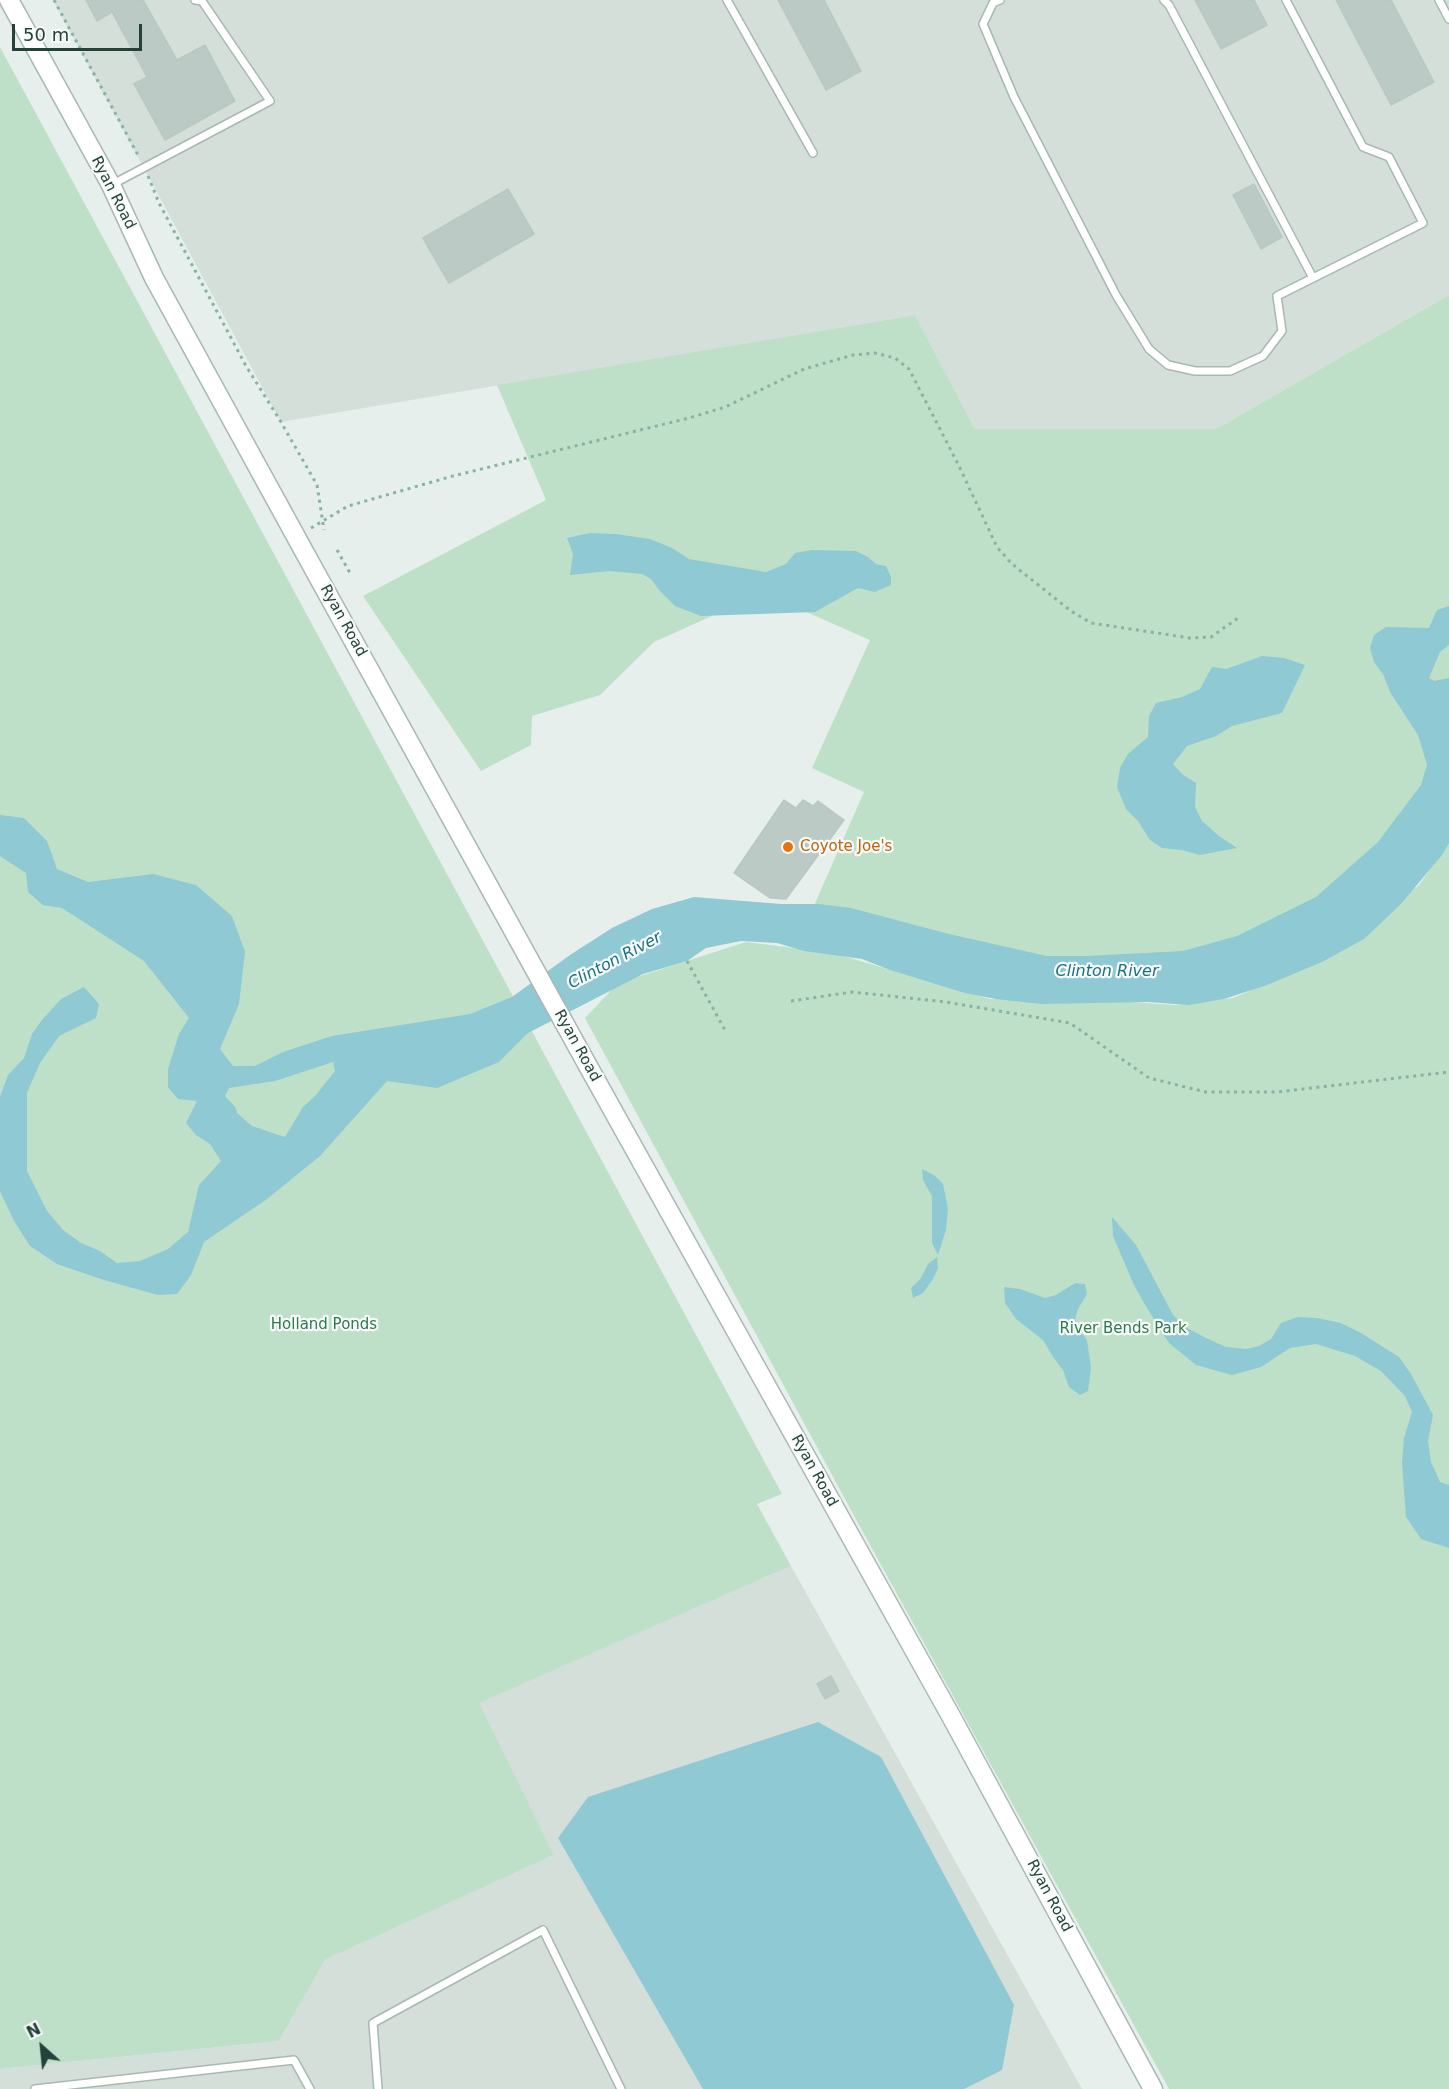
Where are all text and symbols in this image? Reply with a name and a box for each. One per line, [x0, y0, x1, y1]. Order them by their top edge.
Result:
scale bar [15, 12, 146, 50]
text: 50 m [23, 24, 69, 45]
street label: Ryan Road [87, 153, 139, 233]
street label: Ryan Road [316, 582, 370, 660]
place label: Coyote Joe's [800, 838, 892, 856]
marker: Coyote Joe's [781, 840, 795, 854]
water label: Clinton River [565, 928, 665, 994]
water label: Clinton River [1056, 962, 1158, 982]
street label: Ryan Road [550, 1007, 604, 1085]
park label: Holland Ponds [271, 1316, 377, 1334]
park label: River Bends Park [1059, 1320, 1187, 1338]
street label: Ryan Road [787, 1432, 841, 1510]
street label: Ryan Road [1022, 1857, 1076, 1935]
north arrow [12, 2017, 72, 2077]
text: N [23, 2019, 44, 2042]

